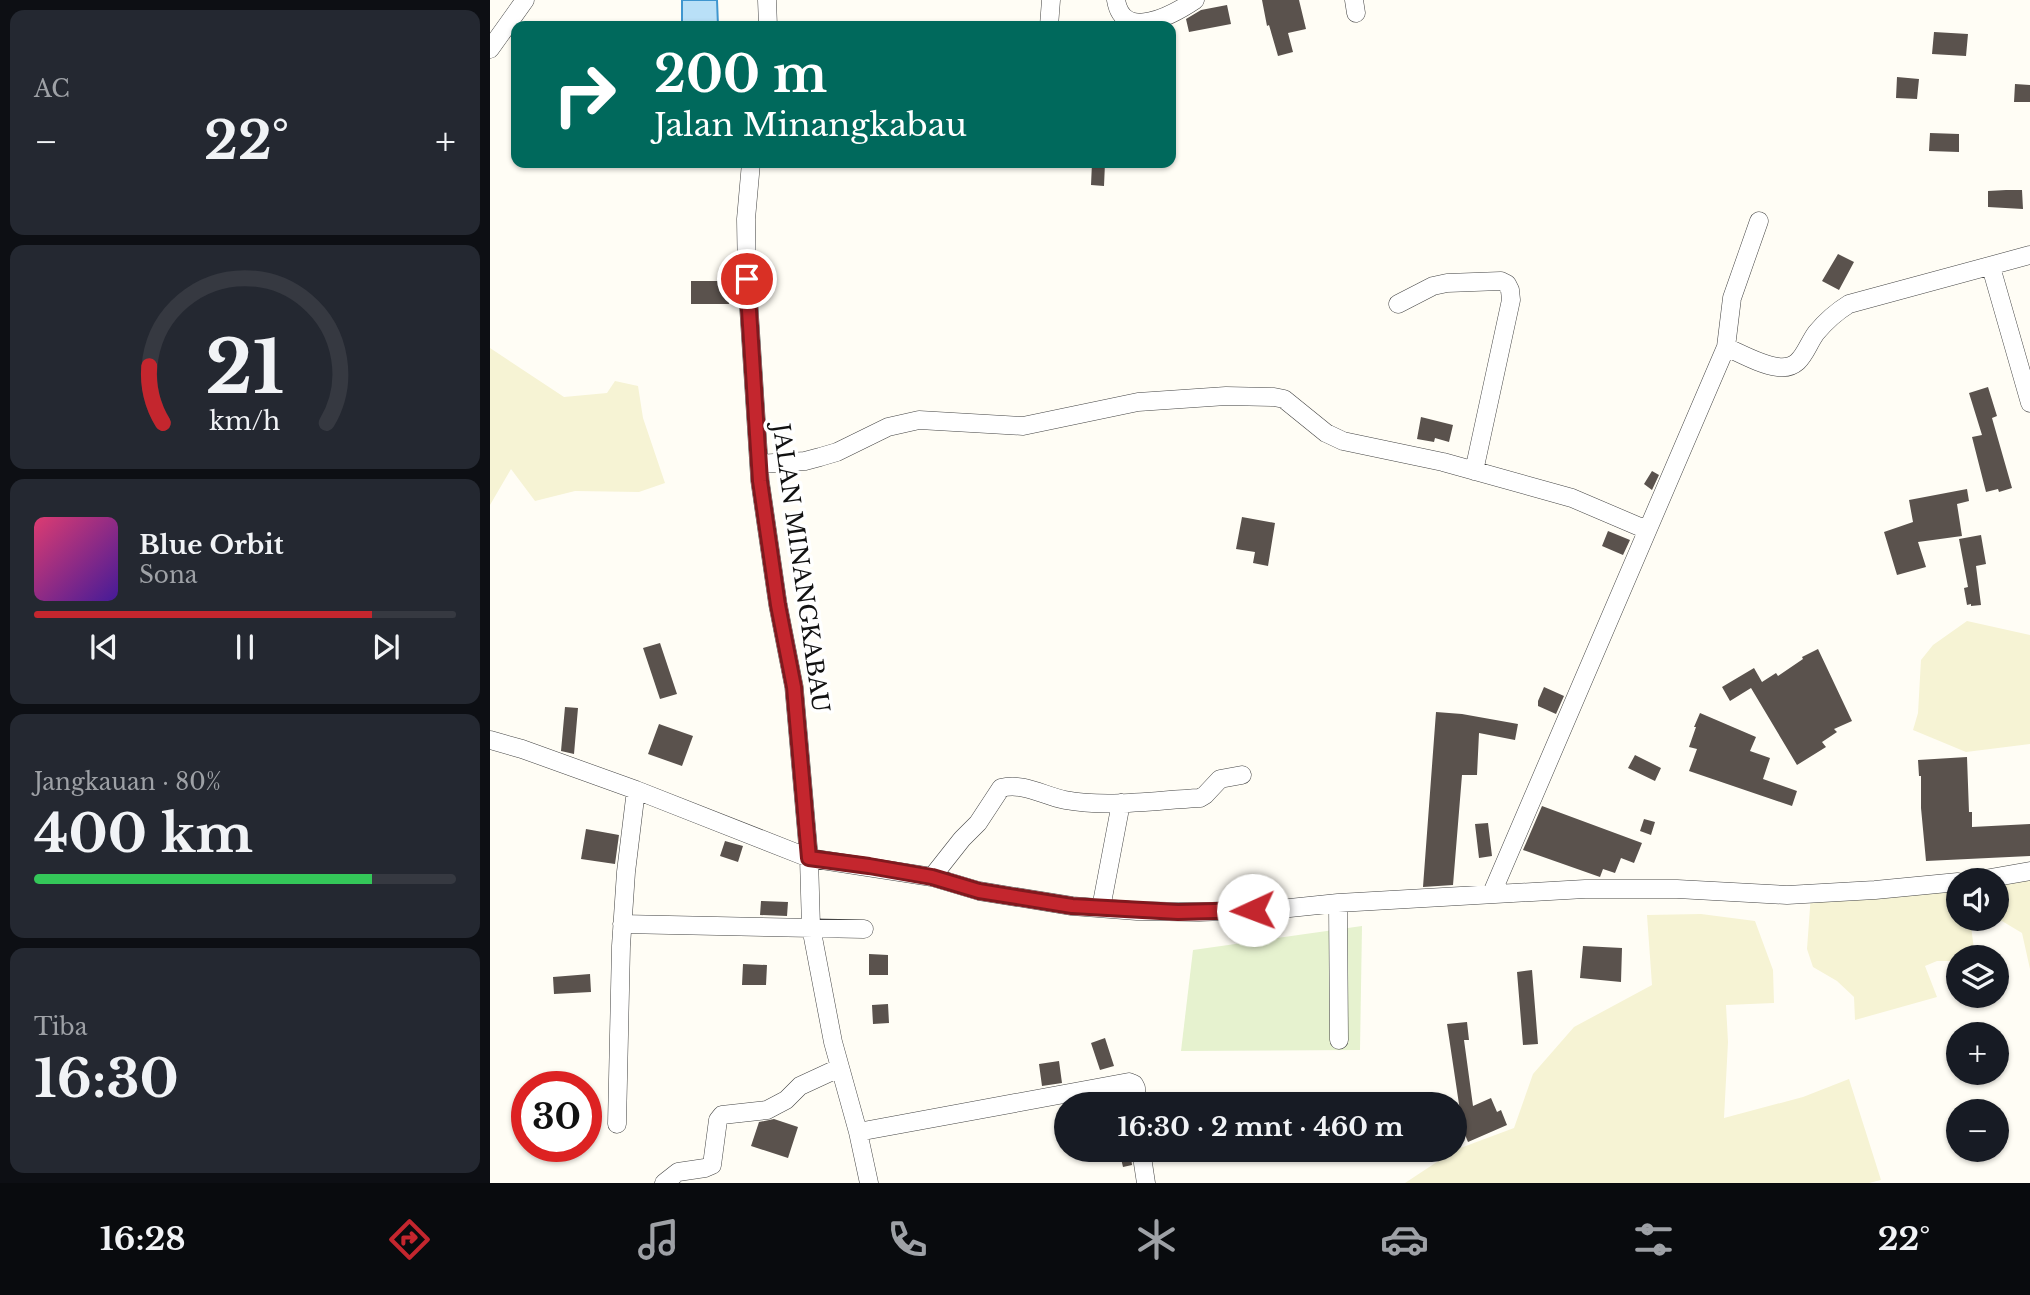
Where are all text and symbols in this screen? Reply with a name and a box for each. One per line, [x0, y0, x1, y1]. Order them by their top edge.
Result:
text: 200 m [654, 44, 827, 105]
icon: right [539, 49, 630, 140]
text: AC [34, 75, 70, 103]
text: Jalan Minangkabau [654, 105, 967, 145]
text: 22° [204, 109, 289, 173]
text: − [34, 118, 58, 165]
text: + [435, 118, 456, 165]
pin [717, 249, 777, 309]
icon: arrive [728, 260, 766, 298]
text: 21 [205, 322, 285, 413]
text: km/h [210, 406, 280, 437]
street label: JALAN MINANGKABAU [766, 419, 835, 714]
text: Blue Orbit [139, 529, 284, 561]
text: Sona [139, 561, 197, 589]
icon: previous [85, 628, 123, 666]
icon: pause [226, 628, 264, 666]
icon: next [367, 628, 405, 666]
text: Jangkauan · 80% [34, 768, 221, 796]
text: 400 km [34, 802, 253, 866]
map controls [1946, 868, 2009, 1162]
button: sound [1946, 868, 2009, 931]
position arrow [1216, 873, 1290, 947]
button: layers [1946, 945, 2009, 1008]
text: Tiba [34, 1013, 87, 1041]
button: + [1946, 1022, 2009, 1085]
text: 16:30 [34, 1047, 179, 1111]
speed limit sign: 30 [511, 1071, 602, 1162]
button: − [1946, 1099, 2009, 1162]
text: 16:30 · 2 mnt · 460 m [1117, 1111, 1404, 1143]
icon: directions [385, 1215, 434, 1264]
icon: music [634, 1215, 683, 1264]
icon: phone [883, 1215, 932, 1264]
icon: climate [1132, 1215, 1181, 1264]
icon: car [1380, 1215, 1429, 1264]
icon: filters [1629, 1215, 1678, 1264]
text: 16:28 [100, 1219, 186, 1259]
text: 22° [1878, 1219, 1930, 1259]

